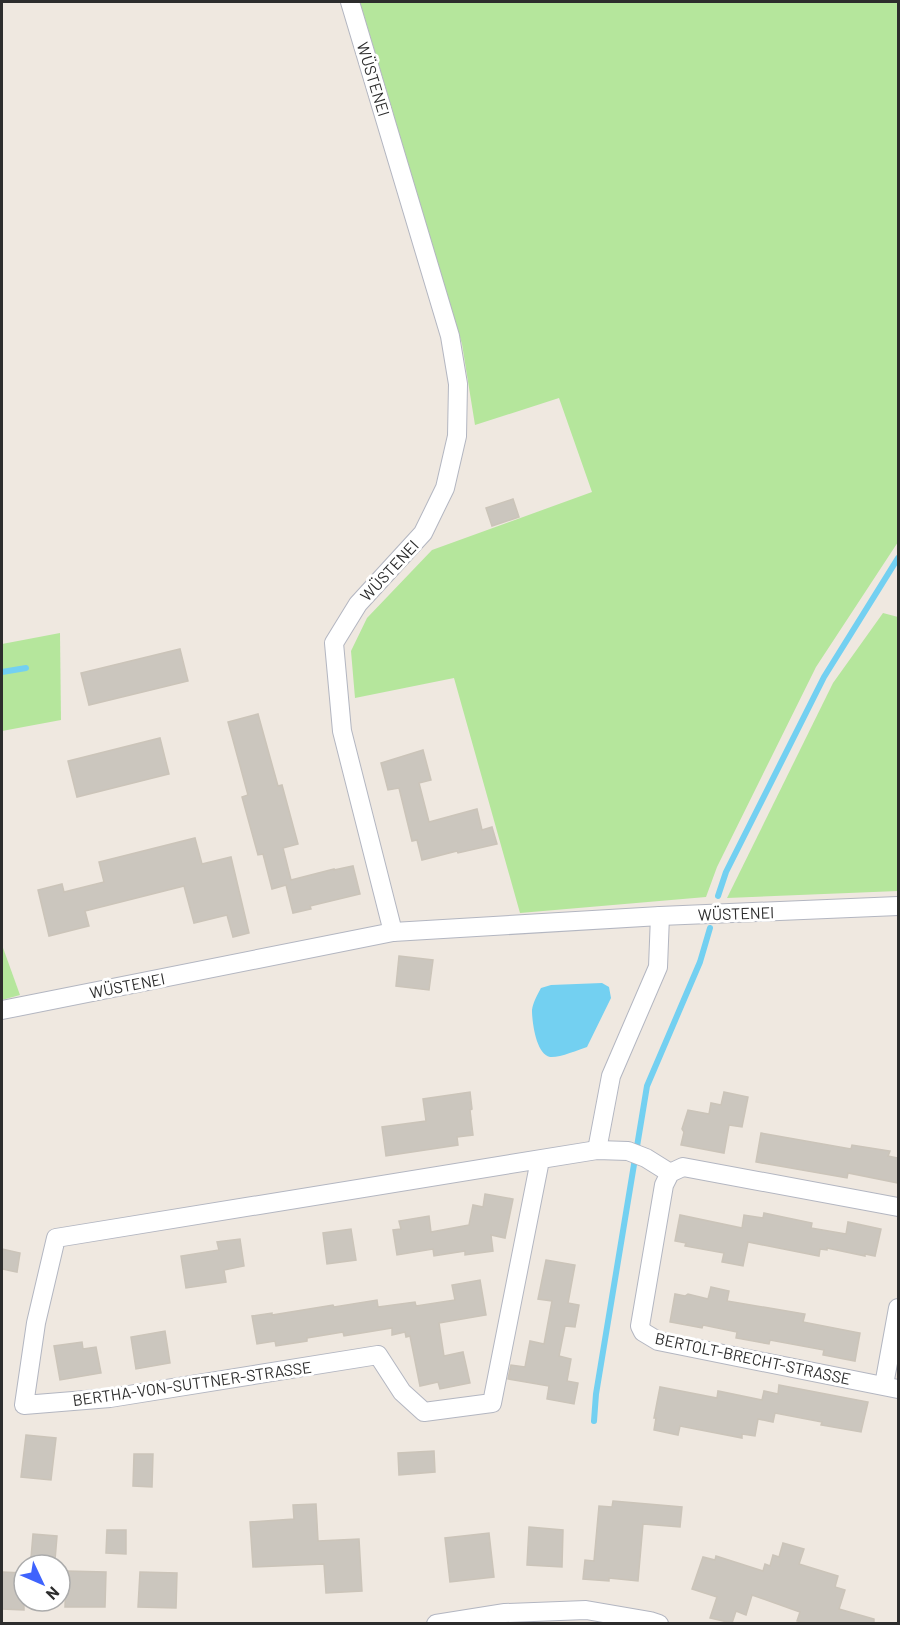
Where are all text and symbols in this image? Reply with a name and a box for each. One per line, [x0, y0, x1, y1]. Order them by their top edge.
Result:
street label: WÜSTENEI [354, 40, 394, 118]
street label: WÜSTENEI [356, 536, 422, 604]
street label: WÜSTENEI [697, 902, 775, 924]
street label: WÜSTENEI [88, 968, 166, 1002]
street label: BERTOLT-BRECHT-STRASSE [653, 1328, 853, 1388]
street label: BERTHA-VON-SUTTNER-STRASSE [71, 1357, 313, 1409]
north arrow [12, 1553, 72, 1613]
text: N [43, 1583, 64, 1604]

